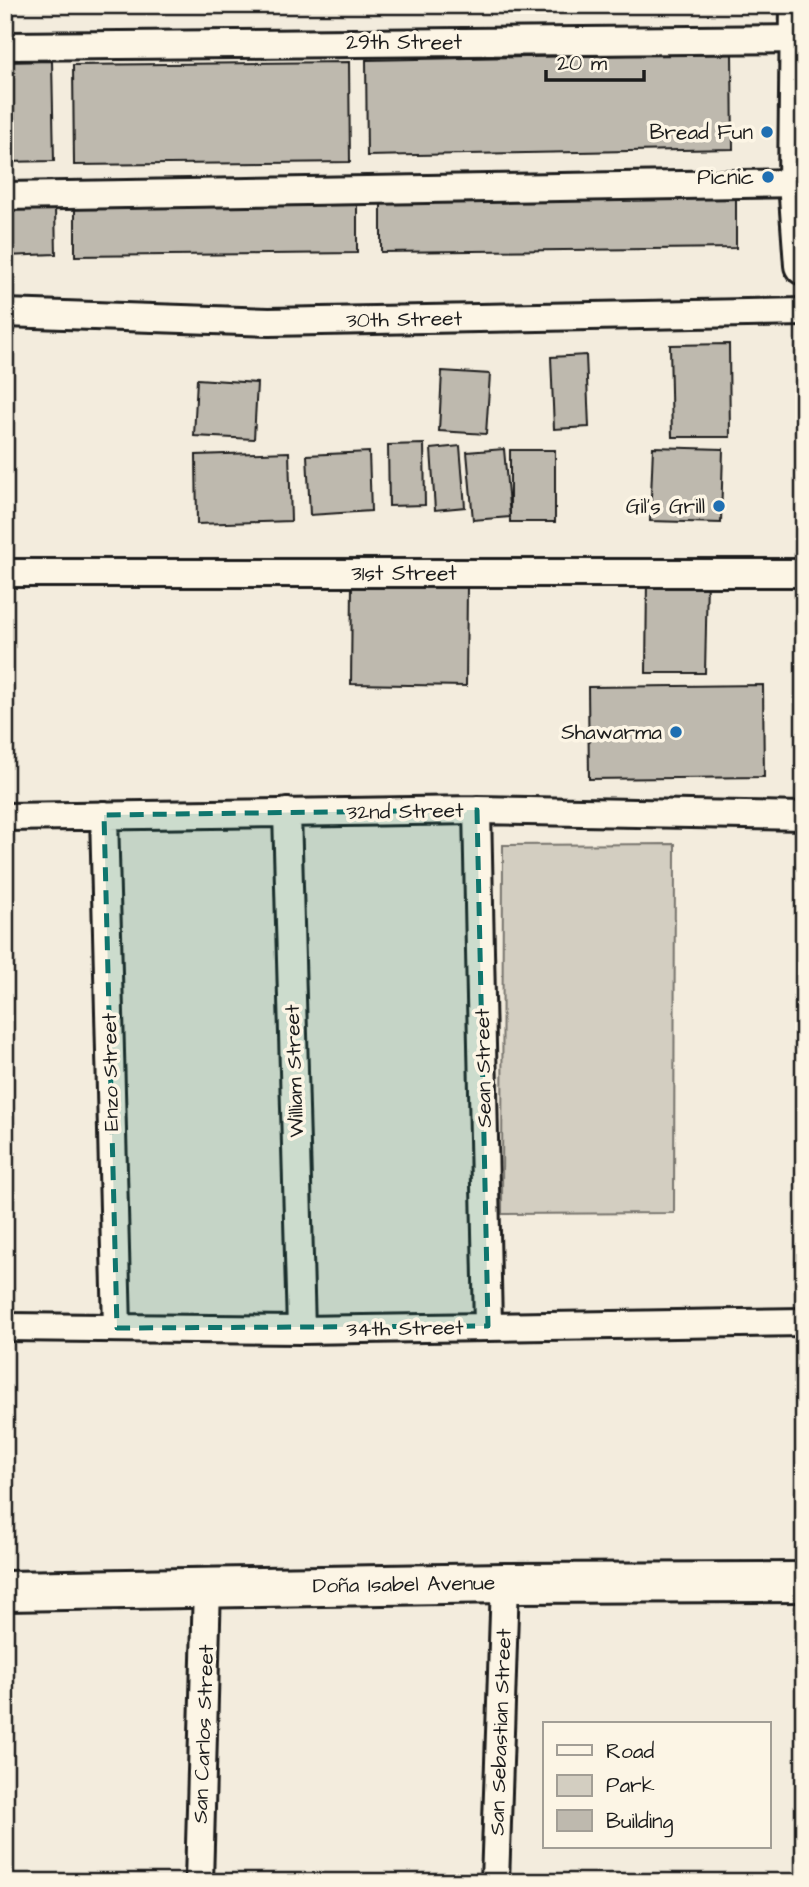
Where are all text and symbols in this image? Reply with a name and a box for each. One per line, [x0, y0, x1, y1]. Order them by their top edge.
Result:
street label: 29th Street [346, 28, 463, 57]
scale bar [546, 38, 644, 82]
text: 20 m [557, 49, 608, 78]
place label: Bread Fun [650, 118, 753, 147]
marker: Bread Fun [759, 124, 775, 140]
place label: Picnic [697, 163, 754, 192]
marker: Picnic [760, 169, 776, 185]
street label: 30th Street [346, 304, 463, 335]
place label: Gil's Grill [626, 492, 705, 521]
marker: Gil's Grill [711, 498, 727, 514]
street label: 31st Street [351, 559, 457, 588]
place label: Shawarma [561, 718, 662, 747]
marker: Shawarma [668, 724, 684, 740]
street label: 32nd Street [346, 796, 464, 827]
street label: William Street [278, 1004, 311, 1138]
street label: Sean Street [468, 1008, 499, 1128]
street label: Enzo Street [95, 1012, 126, 1131]
street label: 34th Street [346, 1313, 464, 1344]
street label: Doña Isabel Avenue [313, 1568, 496, 1601]
street label: San Sebastian Street [482, 1628, 519, 1836]
street label: San Carlos Street [186, 1644, 221, 1824]
legend [543, 1722, 770, 1848]
text: Road [606, 1737, 654, 1766]
text: Park [606, 1771, 655, 1800]
text: Building [606, 1807, 674, 1838]

